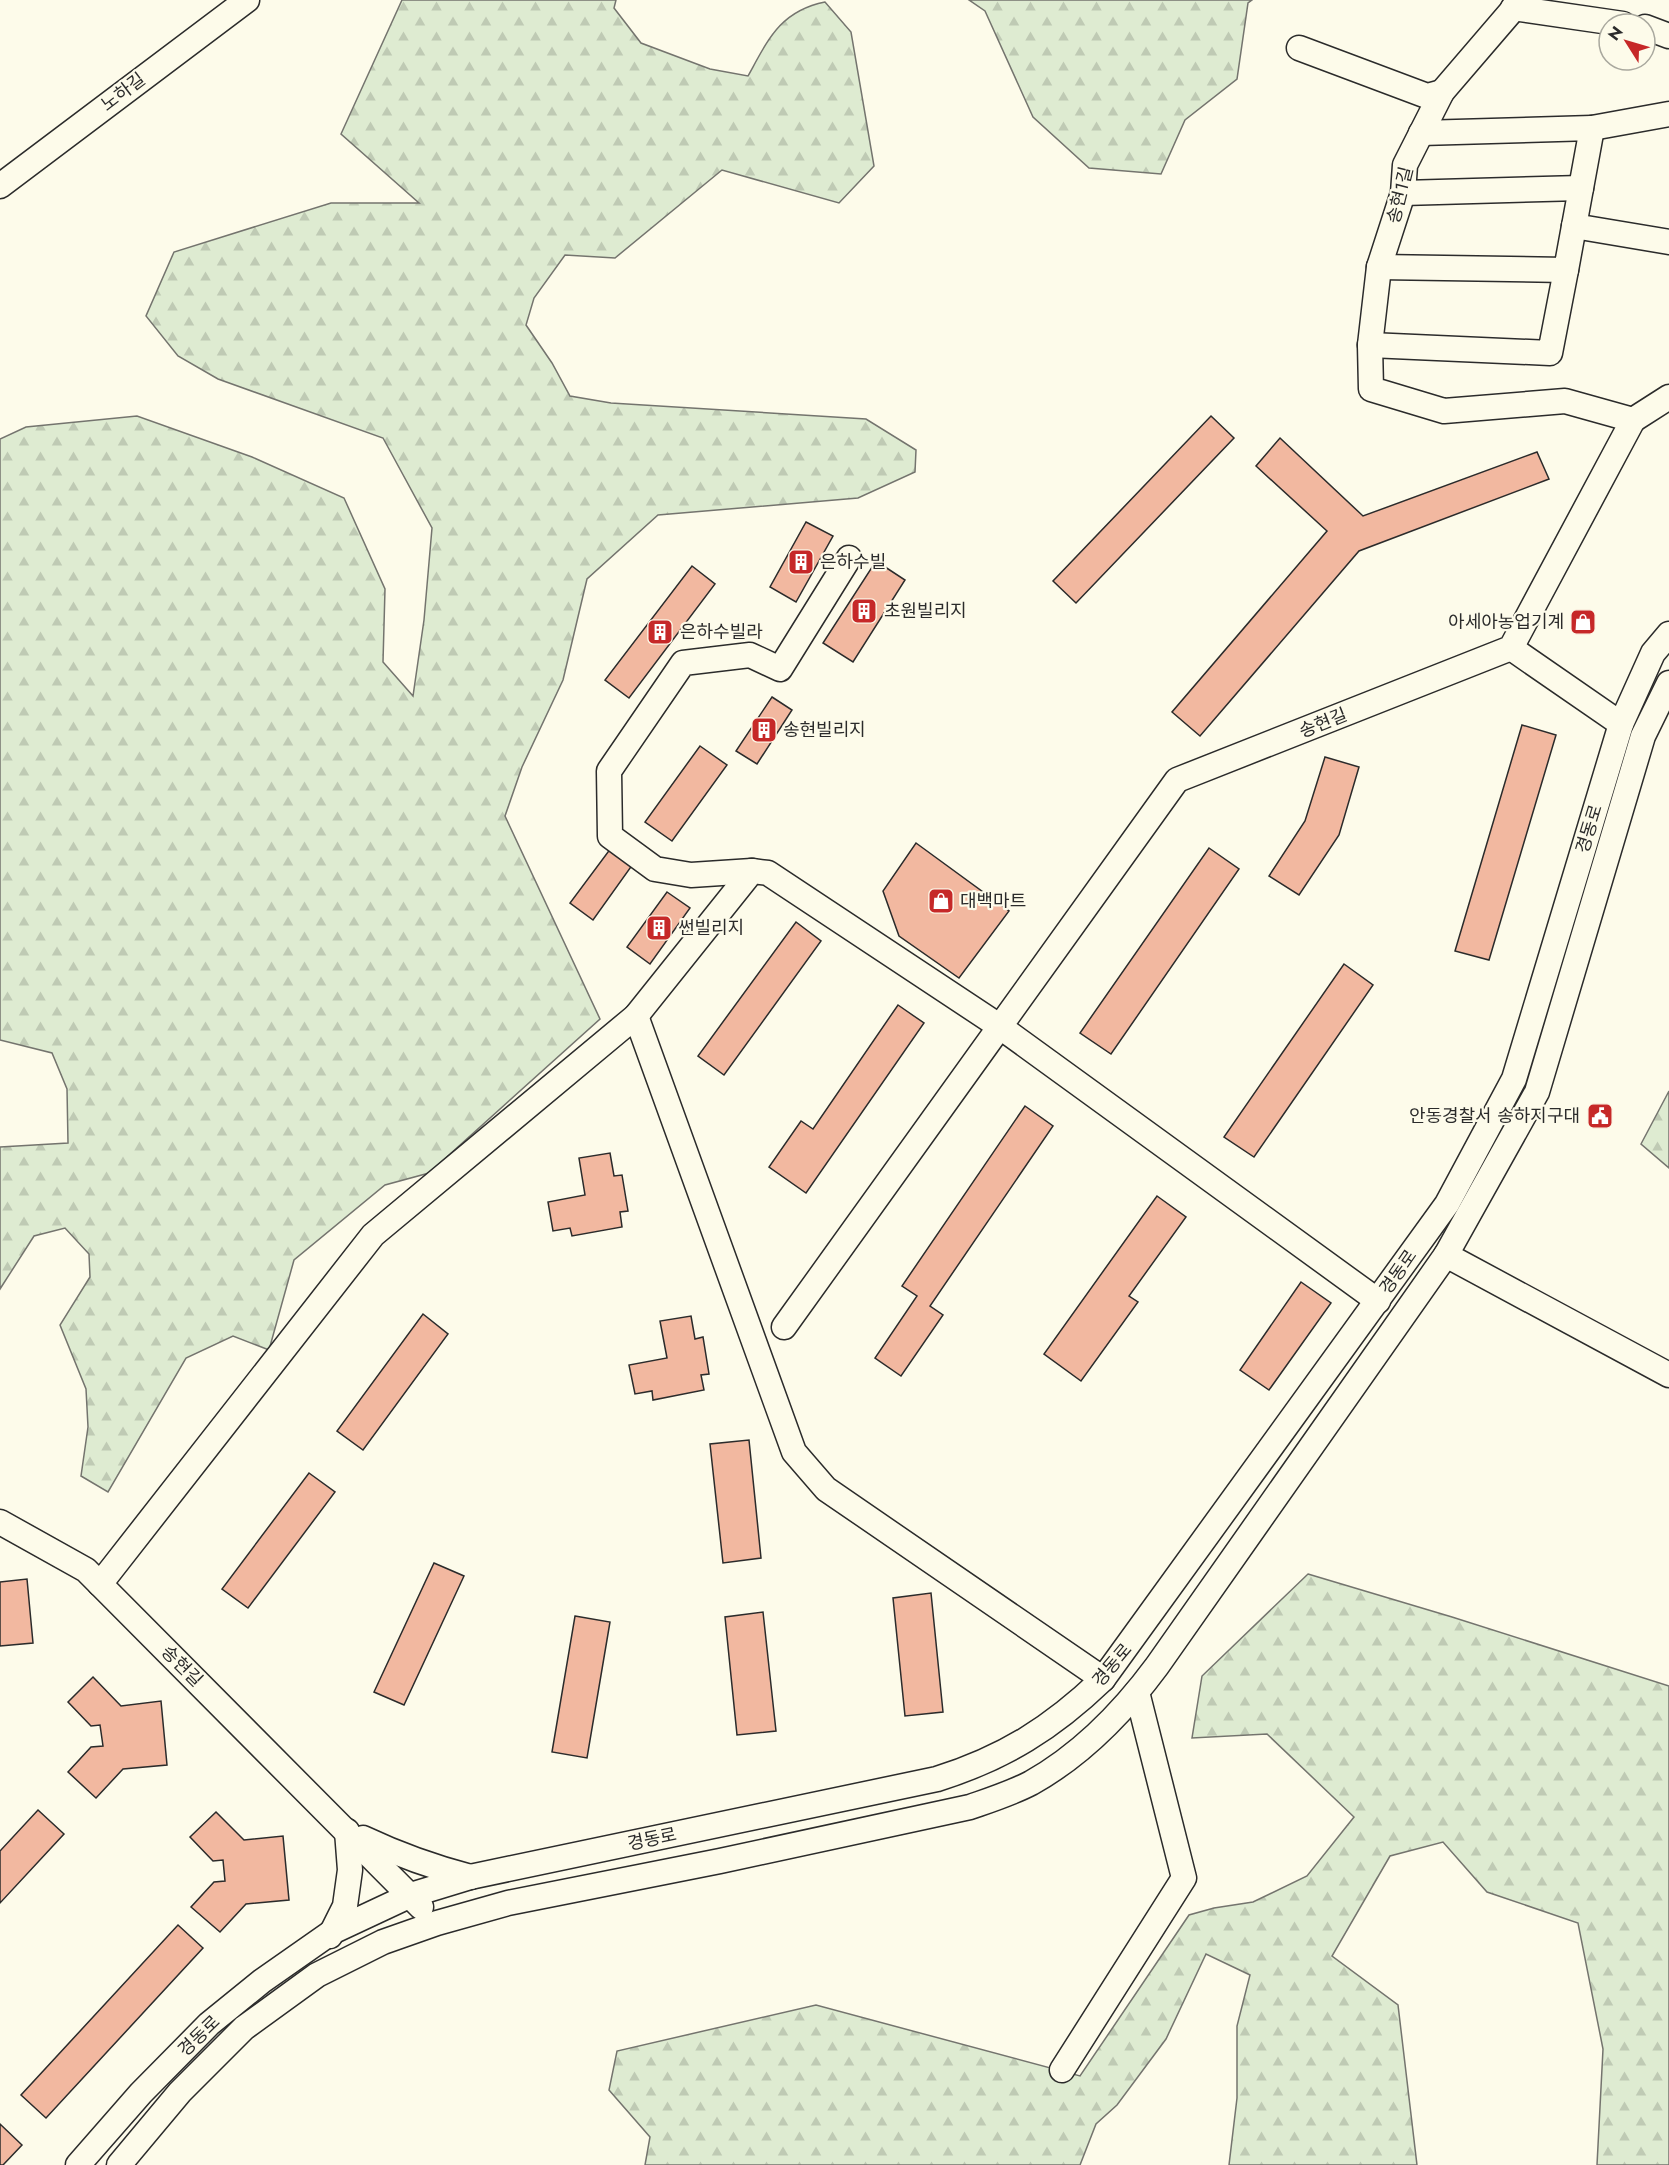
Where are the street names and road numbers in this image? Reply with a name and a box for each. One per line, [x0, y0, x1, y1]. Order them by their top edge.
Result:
street label: 노하길 [95, 67, 151, 117]
street label: 송현1길 [1380, 164, 1420, 226]
street label: 송현길 [1295, 702, 1351, 744]
street label: 경동로 [1569, 801, 1609, 857]
street label: 경동로 [1373, 1244, 1423, 1300]
street label: 경동로 [1086, 1638, 1138, 1692]
street label: 송현길 [155, 1639, 209, 1693]
street label: 경동로 [625, 1821, 679, 1857]
street label: 경동로 [172, 2009, 226, 2063]

